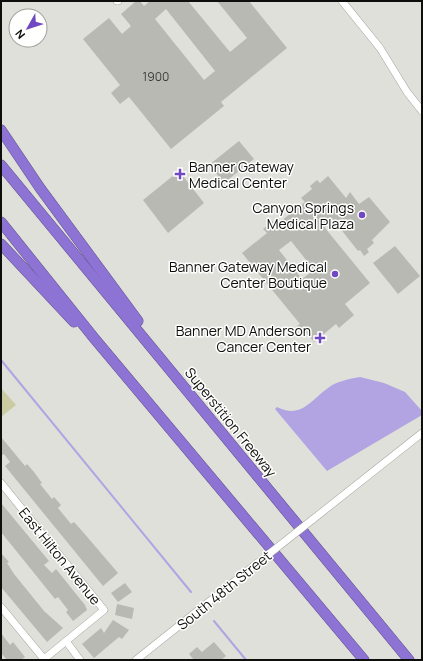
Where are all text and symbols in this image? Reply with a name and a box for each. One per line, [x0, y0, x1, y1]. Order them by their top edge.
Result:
north arrow [8, 8, 48, 48]
text: N [11, 27, 28, 42]
house number: 1900 [143, 68, 169, 85]
place label: Banner Gateway Medical Center [189, 157, 295, 192]
marker: Banner Gateway Medical Center [174, 168, 186, 180]
place label: Canyon Springs Medical Plaza [252, 198, 354, 233]
marker: Canyon Springs Medical Plaza [357, 210, 367, 220]
place label: Banner Gateway Medical Center Boutique [169, 257, 327, 292]
marker: Banner Gateway Medical Center Boutique [330, 269, 340, 279]
place label: Banner MD Anderson Cancer Center [176, 321, 311, 356]
marker: Banner MD Anderson Cancer Center [314, 332, 326, 344]
street label: Superstition Freeway [181, 363, 281, 481]
street label: East Hilton Avenue [15, 503, 105, 609]
street label: South 48th Street [173, 546, 275, 634]

